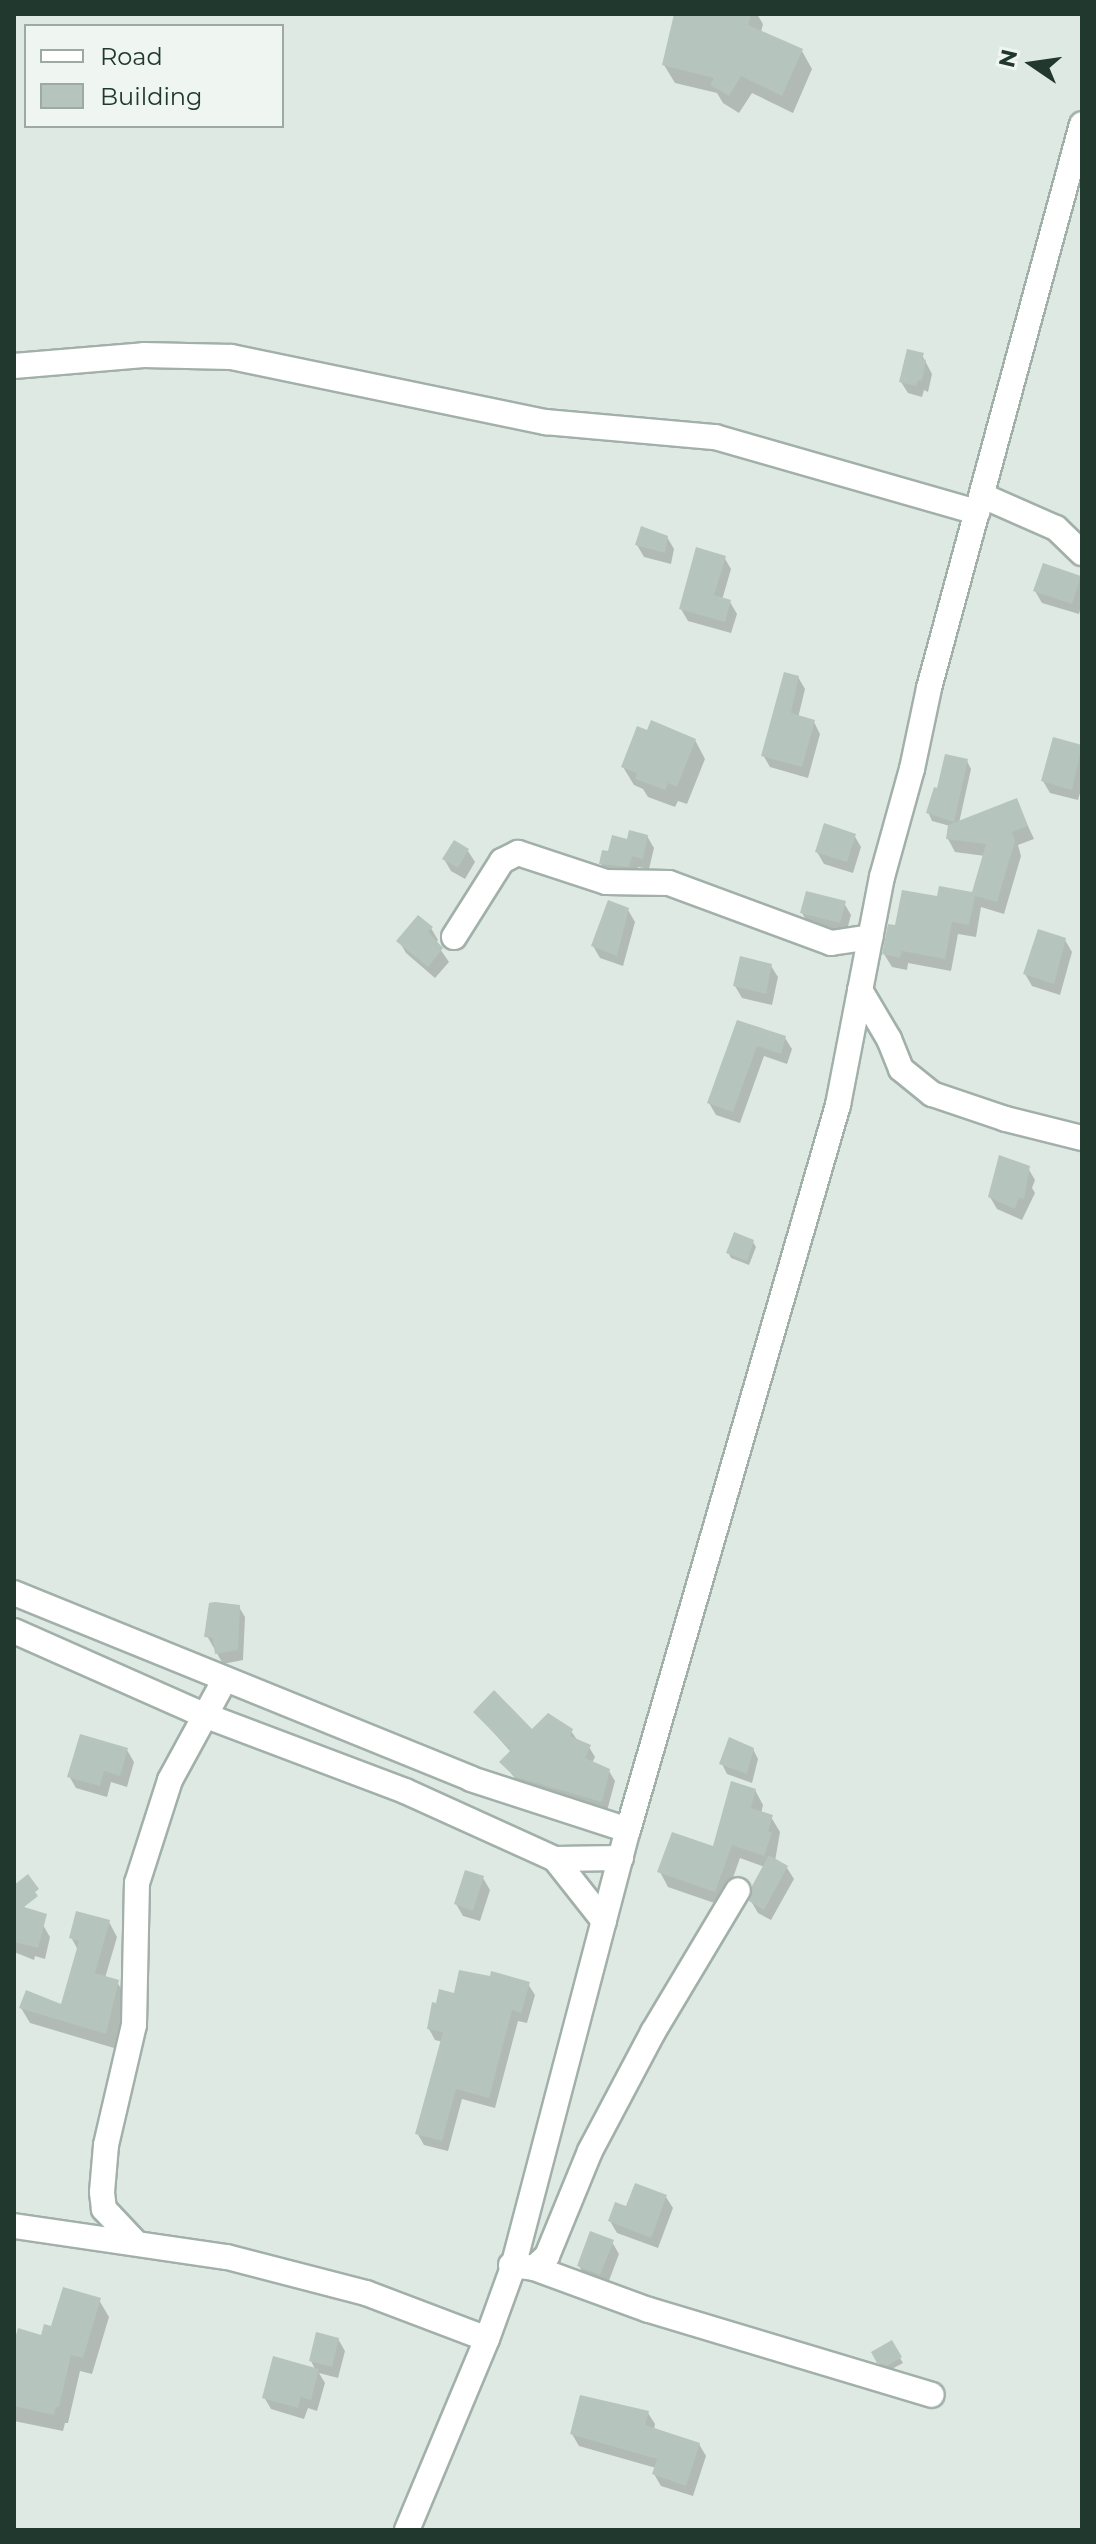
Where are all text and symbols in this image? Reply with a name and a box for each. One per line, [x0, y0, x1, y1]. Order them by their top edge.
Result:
legend [24, 24, 284, 128]
north arrow [992, 24, 1072, 104]
text: Road [100, 42, 163, 71]
text: N [993, 47, 1023, 70]
text: Building [100, 82, 203, 111]

